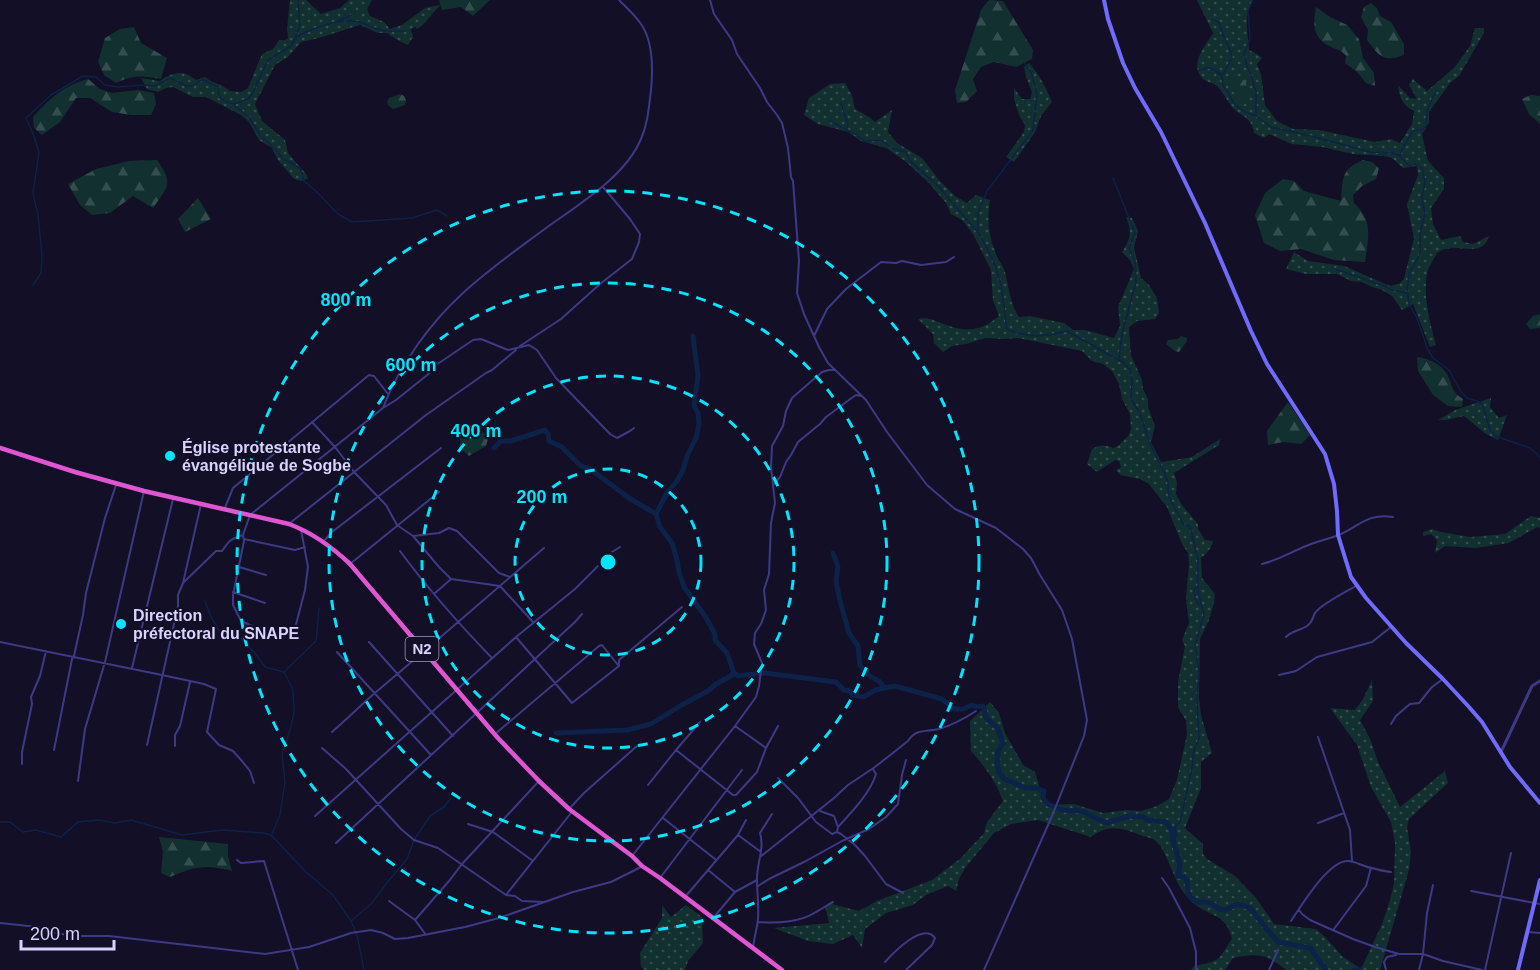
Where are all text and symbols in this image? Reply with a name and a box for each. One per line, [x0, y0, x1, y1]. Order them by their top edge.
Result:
text: 800 m [320, 290, 372, 310]
text: 600 m [385, 355, 437, 375]
text: 400 m [450, 421, 502, 441]
place label: Église protestante évangélique de Sogbe [182, 438, 351, 474]
marker: Église protestante évangélique de Sogbe [163, 449, 177, 463]
text: 200 m [516, 487, 568, 507]
centre of rings [598, 552, 618, 572]
place label: Direction préfectoral du SNAPE [133, 607, 300, 642]
marker: Direction préfectoral du SNAPE [114, 617, 128, 631]
road number: N2 [406, 637, 438, 661]
scale bar [21, 913, 114, 951]
text: 200 m [30, 924, 80, 944]

